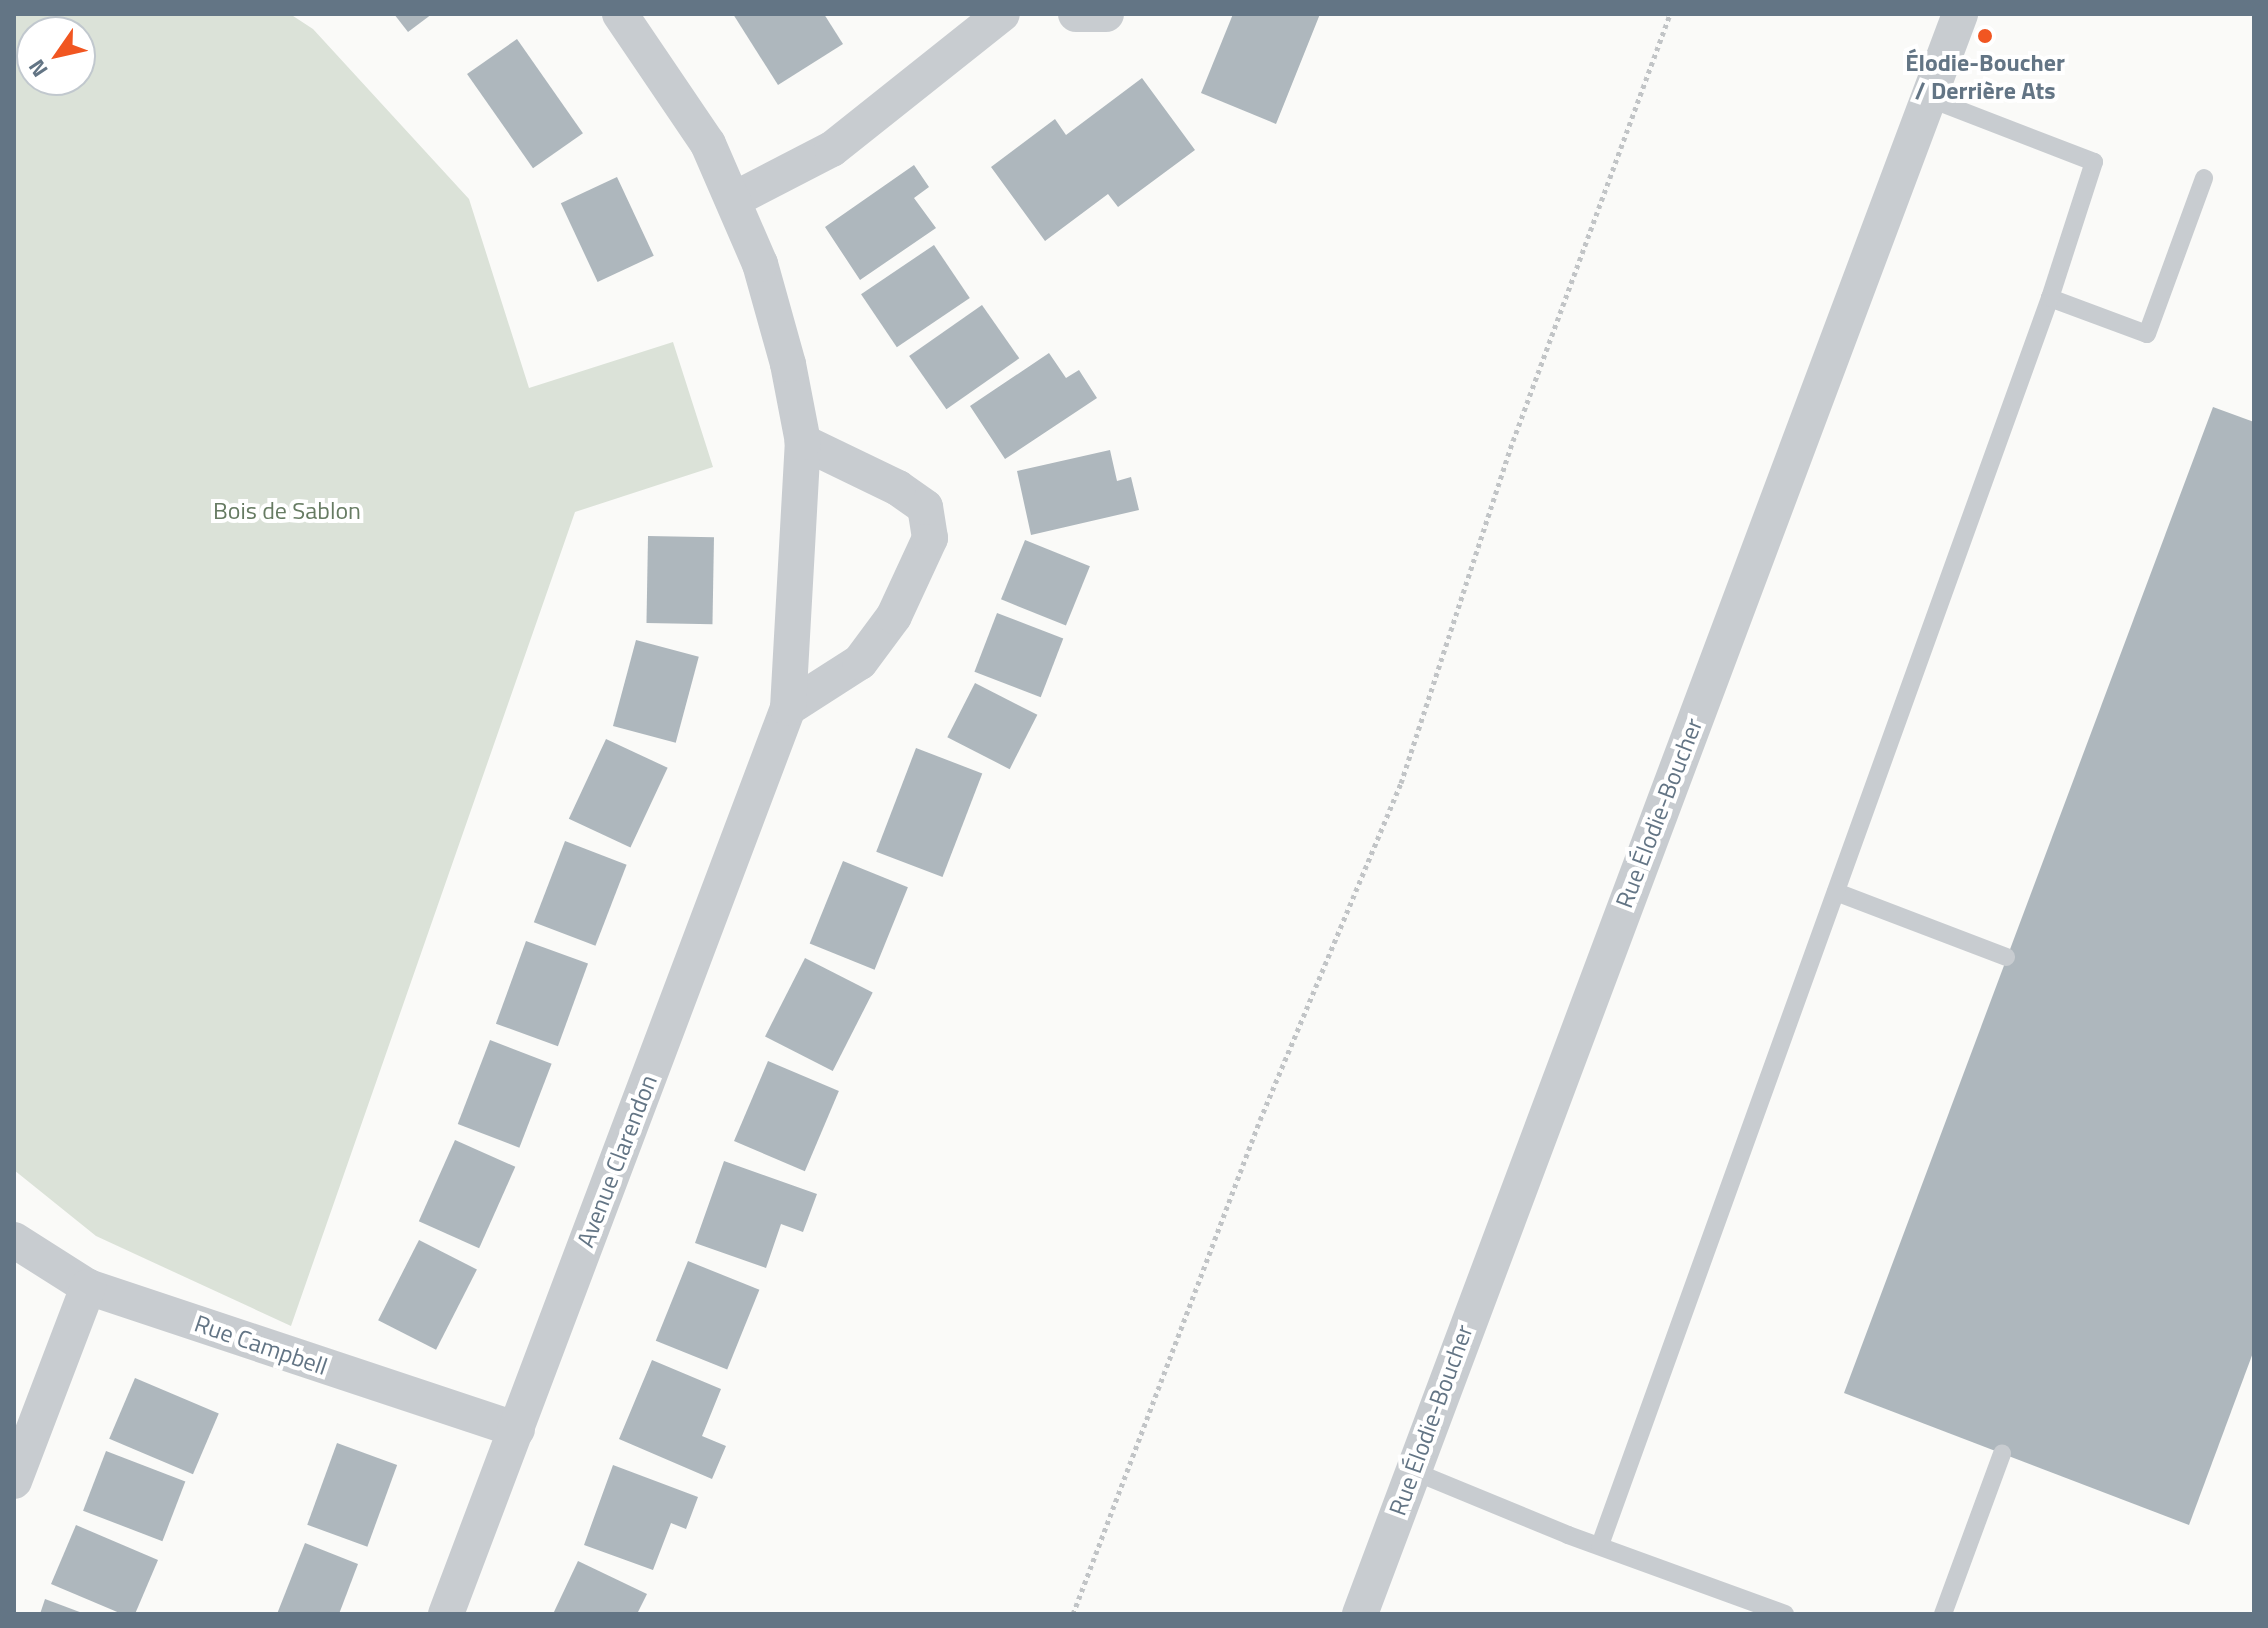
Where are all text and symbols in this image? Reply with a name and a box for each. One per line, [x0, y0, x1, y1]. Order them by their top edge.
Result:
north arrow [16, 16, 96, 96]
marker: Élodie-Boucher / Derrière Ats [1976, 27, 1994, 45]
place label: Élodie-Boucher / Derrière Ats [1905, 49, 2065, 105]
text: N [19, 52, 56, 84]
park label: Bois de Sablon [213, 497, 361, 525]
street label: Rue Élodie-Boucher [1610, 714, 1708, 912]
street label: Avenue Clarendon [571, 1071, 663, 1251]
street label: Rue Campbell [191, 1309, 331, 1381]
street label: Rue Élodie-Boucher [1383, 1321, 1479, 1519]

